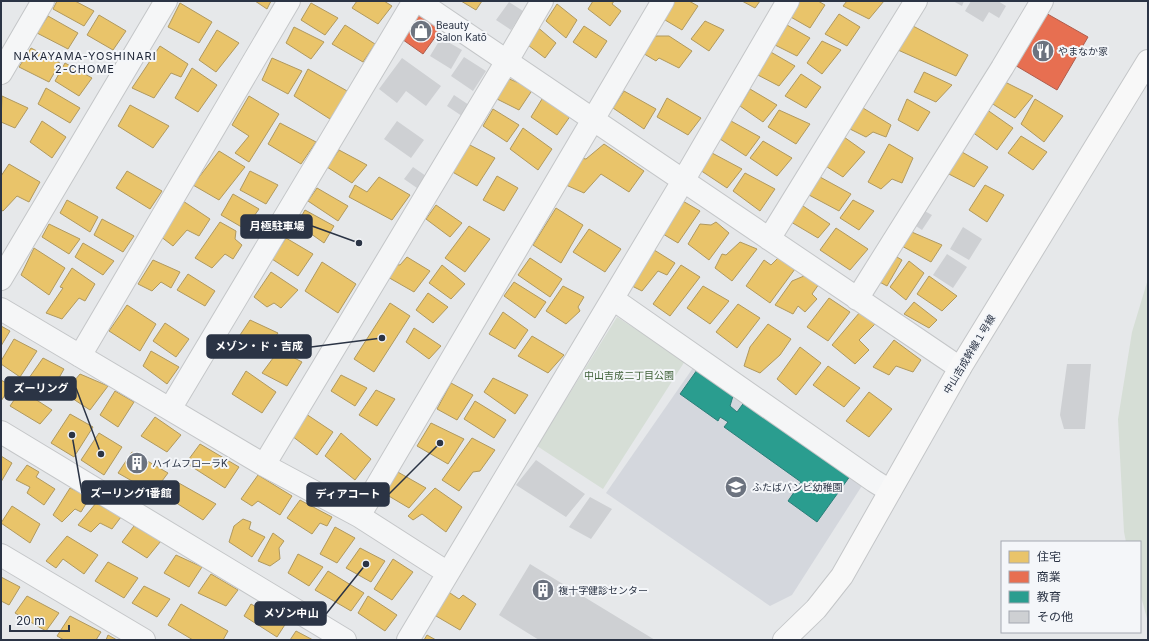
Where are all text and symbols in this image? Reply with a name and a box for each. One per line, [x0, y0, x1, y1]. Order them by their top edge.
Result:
shop icon: Beauty Salon Katō [408, 18, 434, 44]
place label: Beauty Salon Katō [436, 19, 487, 43]
restaurant icon: やまなか家 [1030, 38, 1056, 64]
place label: やまなか家 [1058, 45, 1108, 57]
district label: NAKAYAMA-YOSHINARI 2-CHOME [13, 49, 157, 76]
callout: 月極駐車場 [241, 215, 312, 238]
text: 月極駐車場 [250, 219, 305, 233]
street label: 中山吉成幹線１号線 [941, 312, 997, 396]
callout: メゾン・ド・吉成 [207, 335, 311, 358]
text: メゾン・ド・吉成 [215, 339, 303, 353]
park label: 中山吉成二丁目公園 [584, 369, 674, 381]
callout: ズーリング [5, 377, 76, 400]
text: ズーリング [14, 381, 69, 395]
building icon: ハイムフローラK [124, 450, 150, 476]
place label: ハイムフローラK [152, 457, 228, 469]
school or university icon: ふたばバンビ幼稚園 [723, 474, 749, 500]
callout: ズーリング1番館 [82, 481, 179, 504]
place label: ふたばバンビ幼稚園 [752, 481, 843, 493]
callout: ディアコート [307, 483, 389, 506]
text: ズーリング1番館 [90, 486, 172, 500]
text: ディアコート [315, 487, 381, 501]
legend [1001, 541, 1141, 633]
text: 住宅 [1037, 549, 1061, 564]
text: 商業 [1037, 569, 1061, 584]
building icon: 複十字健診センター [530, 577, 556, 603]
place label: 複十字健診センター [558, 584, 648, 596]
text: 教育 [1037, 589, 1061, 604]
callout: メゾン中山 [255, 602, 326, 625]
text: メゾン中山 [264, 606, 319, 620]
scale bar [10, 607, 69, 633]
text: その他 [1037, 609, 1073, 624]
text: 20 m [16, 613, 45, 628]

